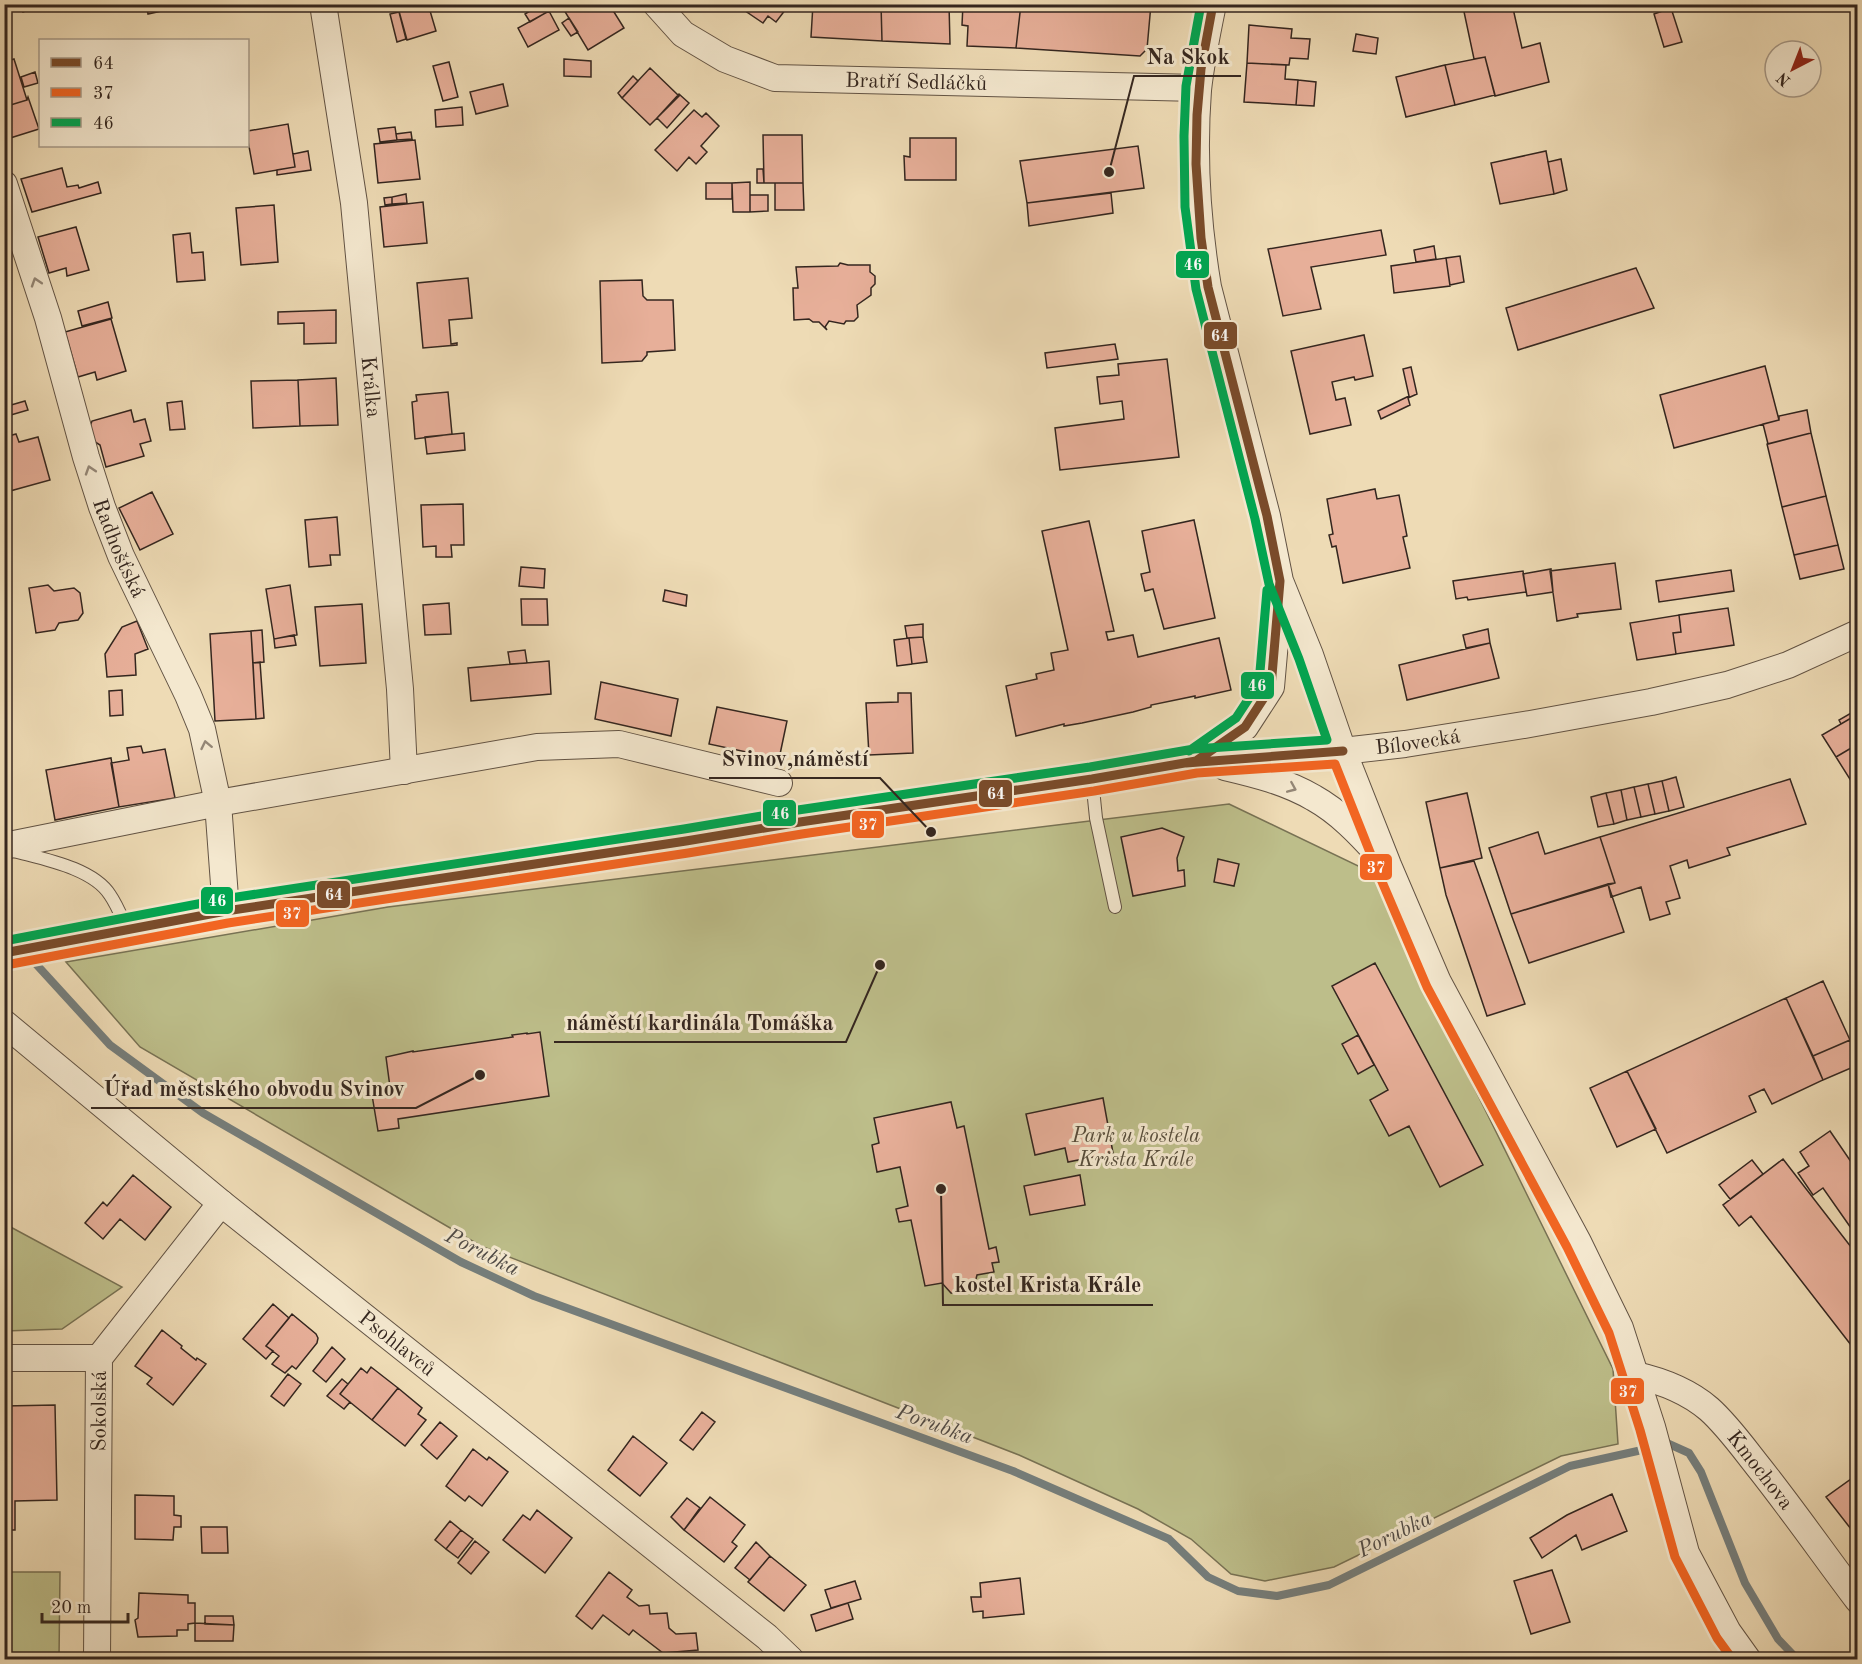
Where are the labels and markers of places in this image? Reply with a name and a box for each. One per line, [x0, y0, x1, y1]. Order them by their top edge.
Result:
callout: Na Skok [1134, 36, 1241, 76]
callout: Svinov,náměstí [709, 738, 880, 778]
callout: náměstí kardinála Tomáška [554, 1002, 846, 1042]
callout: Úřad městského obvodu Svinov [91, 1068, 416, 1108]
callout: kostel Krista Krále [943, 1265, 1153, 1305]

